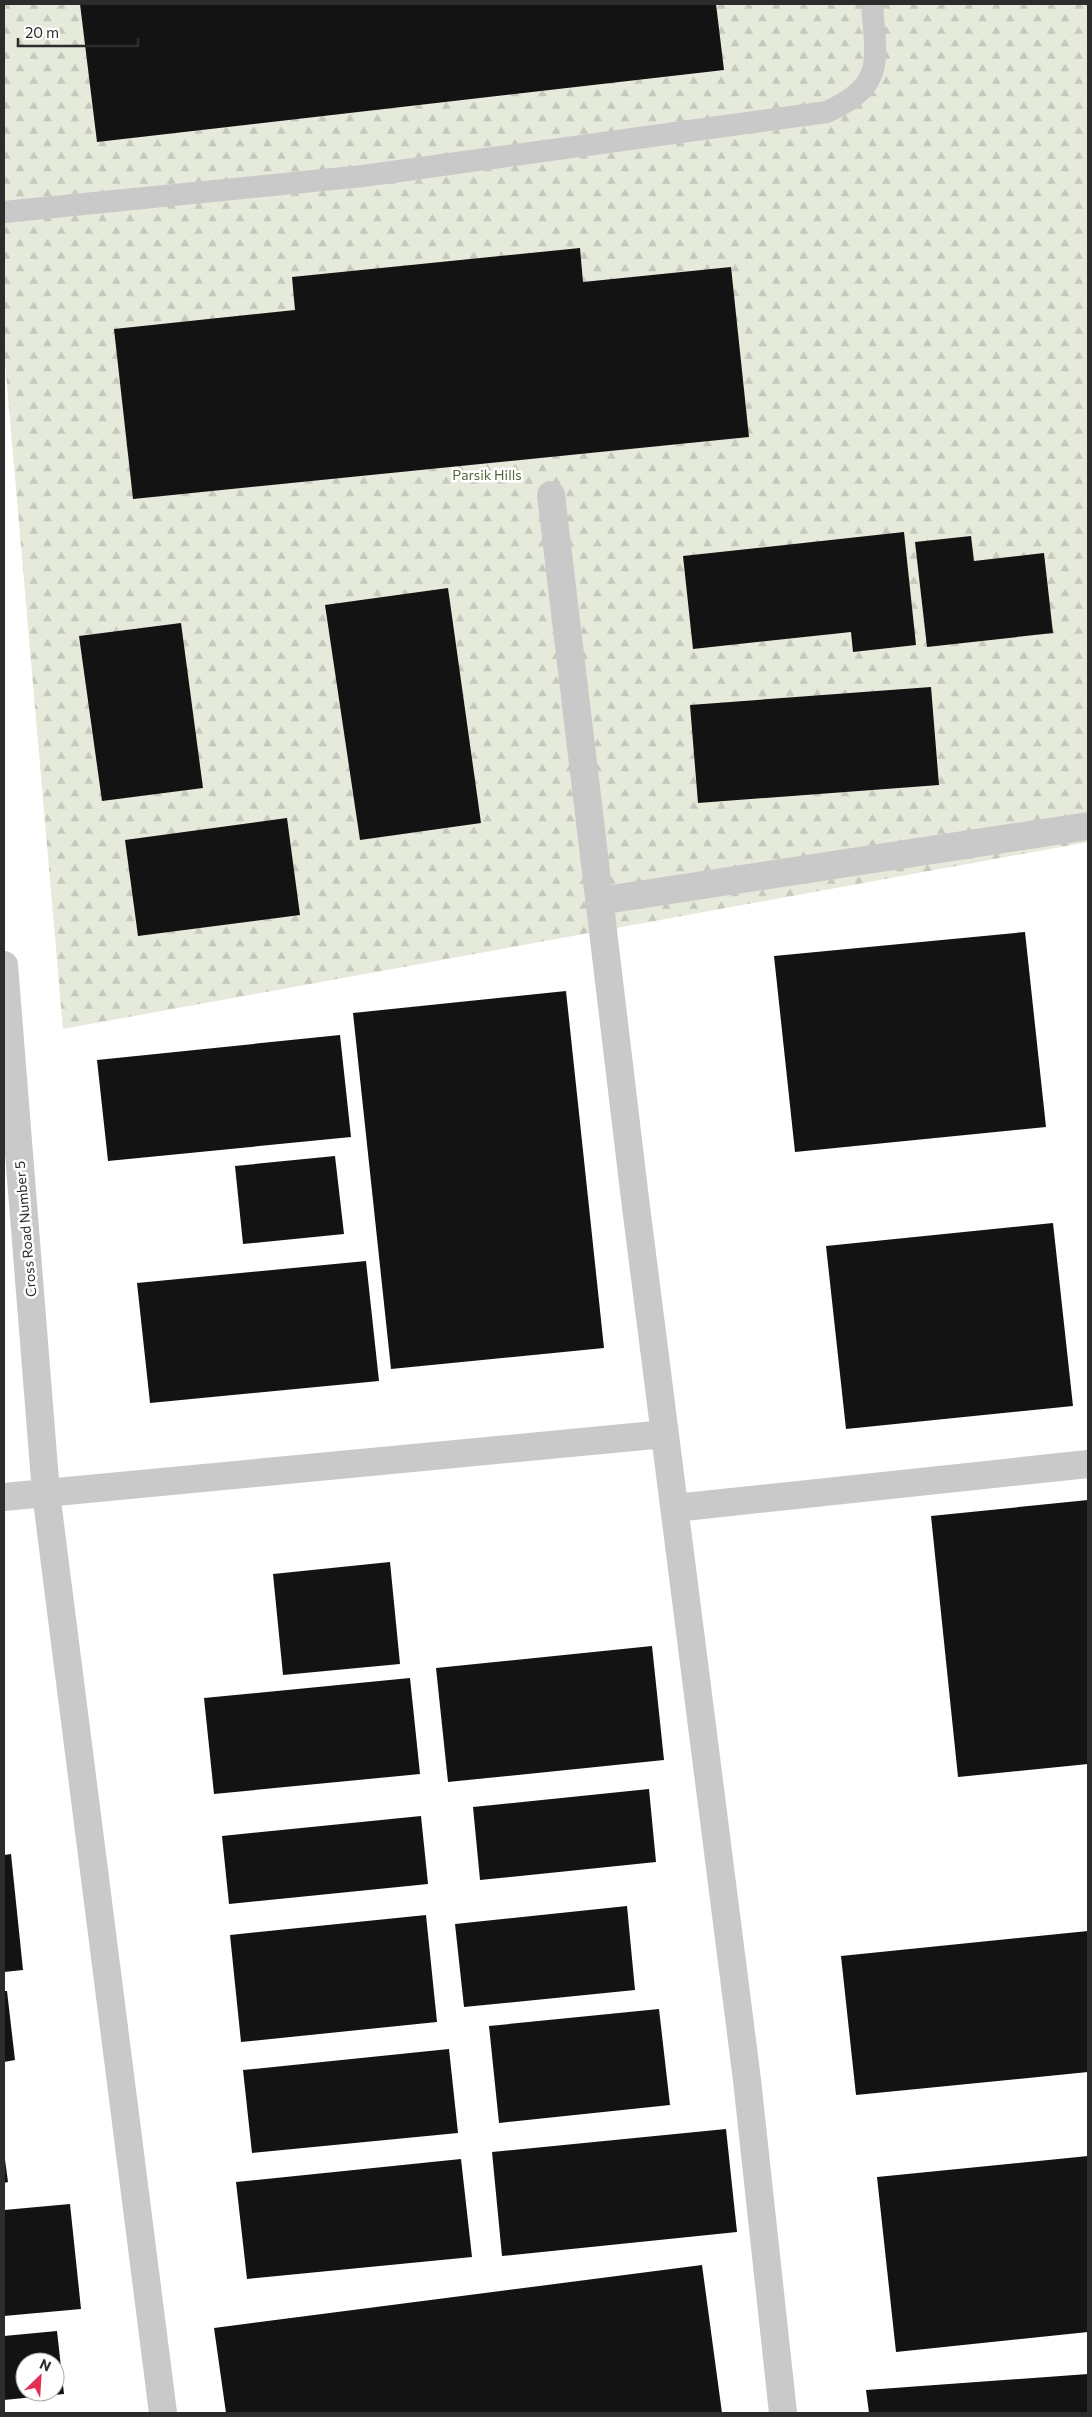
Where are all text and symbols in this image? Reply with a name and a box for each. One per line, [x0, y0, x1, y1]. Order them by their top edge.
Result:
scale bar [18, 15, 138, 47]
text: 20 m [25, 23, 59, 41]
park label: Parsik Hills [452, 466, 522, 483]
street label: Cross Road Number 5 [11, 1160, 39, 1298]
north arrow [15, 2352, 65, 2402]
text: N [37, 2355, 54, 2375]

